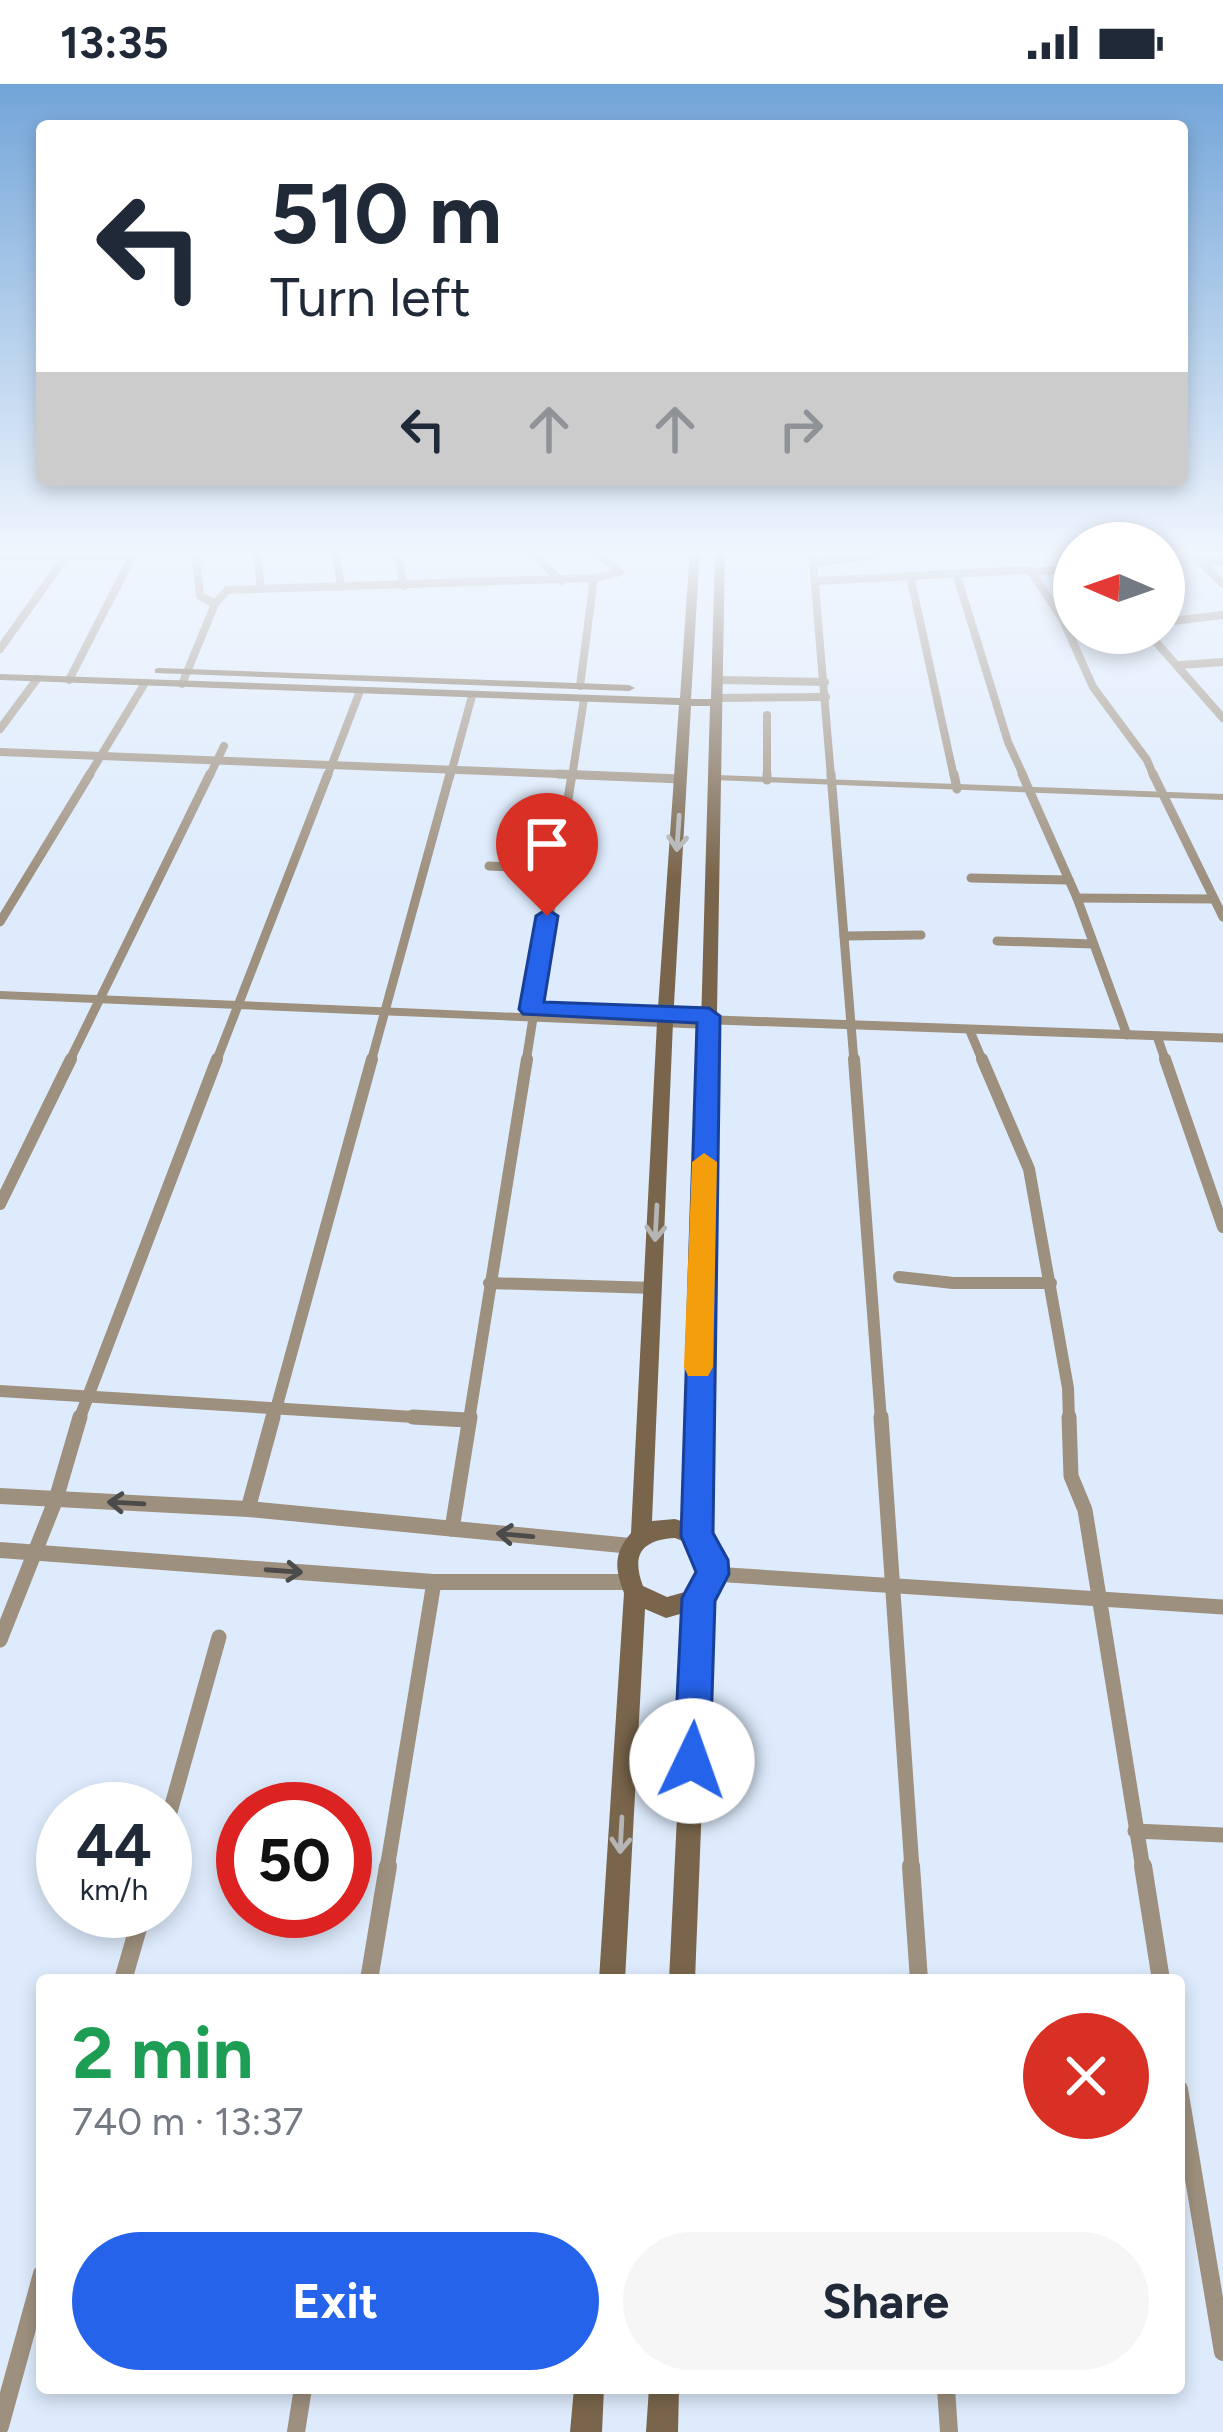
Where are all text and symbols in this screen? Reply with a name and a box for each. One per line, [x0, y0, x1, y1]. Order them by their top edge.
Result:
text: 13:35 [60, 15, 169, 69]
text: 510 m [270, 163, 502, 264]
icon: left [72, 168, 228, 324]
text: Turn left [270, 265, 471, 330]
icon: left [390, 396, 456, 462]
icon: ahead [516, 396, 582, 462]
icon: ahead [642, 396, 708, 462]
icon: right [768, 396, 834, 462]
north arrow [1053, 522, 1185, 654]
map controls [1053, 522, 1185, 654]
pin [496, 793, 598, 916]
icon: arrive [514, 811, 580, 877]
one-way arrow [666, 813, 689, 852]
one-way arrow [644, 1203, 667, 1242]
one-way arrow [107, 1491, 146, 1514]
one-way arrow [496, 1523, 535, 1546]
one-way arrow [264, 1560, 303, 1583]
position arrow [629, 1698, 755, 1824]
speed limit sign: 50 [216, 1782, 372, 1938]
text: 44 [76, 1809, 152, 1881]
one-way arrow [609, 1815, 632, 1854]
text: km/h [80, 1871, 148, 1908]
text: 2 min [72, 2010, 253, 2096]
button: close [1023, 2013, 1149, 2139]
text: 740 m · 13:37 [72, 2098, 304, 2145]
button: Exit [72, 2232, 599, 2370]
button: Share [623, 2232, 1149, 2370]

